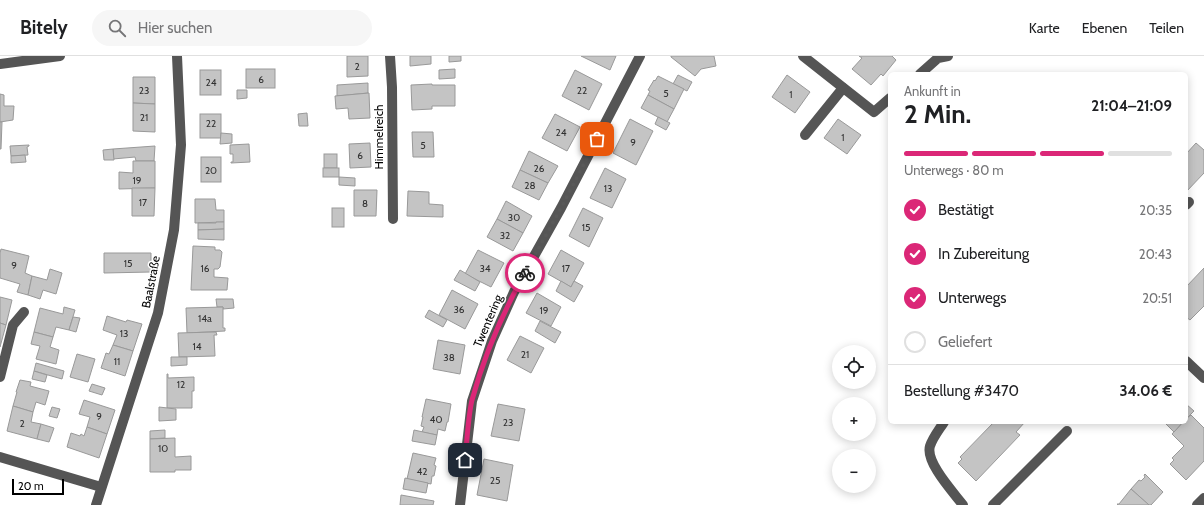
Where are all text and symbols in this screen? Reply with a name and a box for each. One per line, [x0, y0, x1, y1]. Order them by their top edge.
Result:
search box [92, 10, 372, 46]
text: Bitely [20, 16, 68, 39]
icon: search [106, 17, 128, 39]
text: Hier suchen [138, 19, 212, 37]
text: Karte [1029, 19, 1060, 37]
text: Ebenen [1082, 19, 1127, 37]
text: Teilen [1149, 19, 1184, 37]
house number: 2 [354, 60, 360, 73]
house number: 6 [258, 73, 264, 86]
house number: 24 [205, 76, 217, 89]
text: Ankunft in [904, 83, 961, 99]
house number: 23 [139, 84, 149, 97]
house number: 22 [577, 84, 587, 97]
house number: 5 [663, 87, 669, 100]
house number: 1 [789, 88, 793, 101]
text: 21:04–21:09 [1091, 97, 1172, 115]
text: 2 Min. [904, 98, 971, 130]
street label: Himmelreich [371, 104, 386, 170]
house number: 21 [140, 111, 148, 124]
house number: 22 [206, 117, 216, 130]
pin [580, 122, 614, 156]
house number: 24 [555, 126, 567, 139]
icon: bag [586, 128, 608, 150]
house number: 1 [841, 131, 845, 144]
house number: 9 [630, 136, 636, 149]
house number: 5 [420, 139, 426, 152]
house number: 6 [357, 149, 363, 162]
house number: 26 [534, 162, 545, 175]
text: Unterwegs · 80 m [904, 162, 1004, 178]
house number: 20 [205, 164, 217, 177]
house number: 19 [133, 174, 142, 187]
house number: 28 [524, 179, 536, 192]
house number: 13 [604, 182, 612, 195]
house number: 17 [139, 196, 147, 209]
house number: 8 [362, 197, 368, 210]
icon: check [904, 199, 926, 221]
text: Bestätigt [938, 201, 994, 219]
text: 20:35 [1139, 202, 1172, 218]
house number: 30 [508, 211, 520, 224]
house number: 15 [582, 221, 590, 234]
house number: 32 [500, 229, 510, 242]
icon: check [904, 243, 926, 265]
text: In Zubereitung [938, 245, 1029, 263]
text: 20:43 [1139, 246, 1172, 262]
courier [505, 253, 545, 293]
street label: Baalstraße [138, 254, 163, 309]
house number: 15 [124, 257, 132, 270]
house number: 9 [11, 259, 17, 272]
house number: 16 [201, 262, 210, 275]
house number: 34 [479, 262, 491, 275]
icon: bike [514, 262, 536, 284]
house number: 17 [562, 262, 570, 275]
icon: check [904, 287, 926, 309]
text: Unterwegs [938, 289, 1006, 307]
text: 20:51 [1142, 290, 1172, 306]
street label: Twentering [470, 291, 506, 350]
house number: 36 [453, 303, 465, 316]
house number: 19 [540, 304, 549, 317]
house number: 14a [198, 312, 212, 325]
house number: 13 [120, 327, 128, 340]
text: Geliefert [938, 333, 992, 351]
house number: 14 [192, 340, 202, 353]
map controls [832, 345, 876, 493]
button: locate [832, 345, 876, 389]
house number: 21 [521, 348, 529, 361]
house number: 38 [443, 351, 455, 364]
house number: 11 [114, 355, 120, 368]
house number: 12 [177, 378, 185, 391]
text: Bestellung #3470 [904, 382, 1019, 400]
text: 34.06 € [1119, 382, 1172, 400]
button: + [832, 397, 876, 441]
house number: 9 [96, 410, 102, 423]
house number: 40 [430, 413, 442, 426]
house number: 23 [503, 416, 513, 429]
house number: 2 [19, 417, 25, 430]
house number: 10 [158, 442, 168, 455]
pin [448, 443, 482, 477]
icon: home [454, 449, 476, 471]
button: − [832, 449, 876, 493]
house number: 42 [416, 465, 428, 478]
house number: 25 [490, 474, 500, 487]
scale bar [12, 477, 64, 496]
text: 20 m [18, 479, 44, 493]

